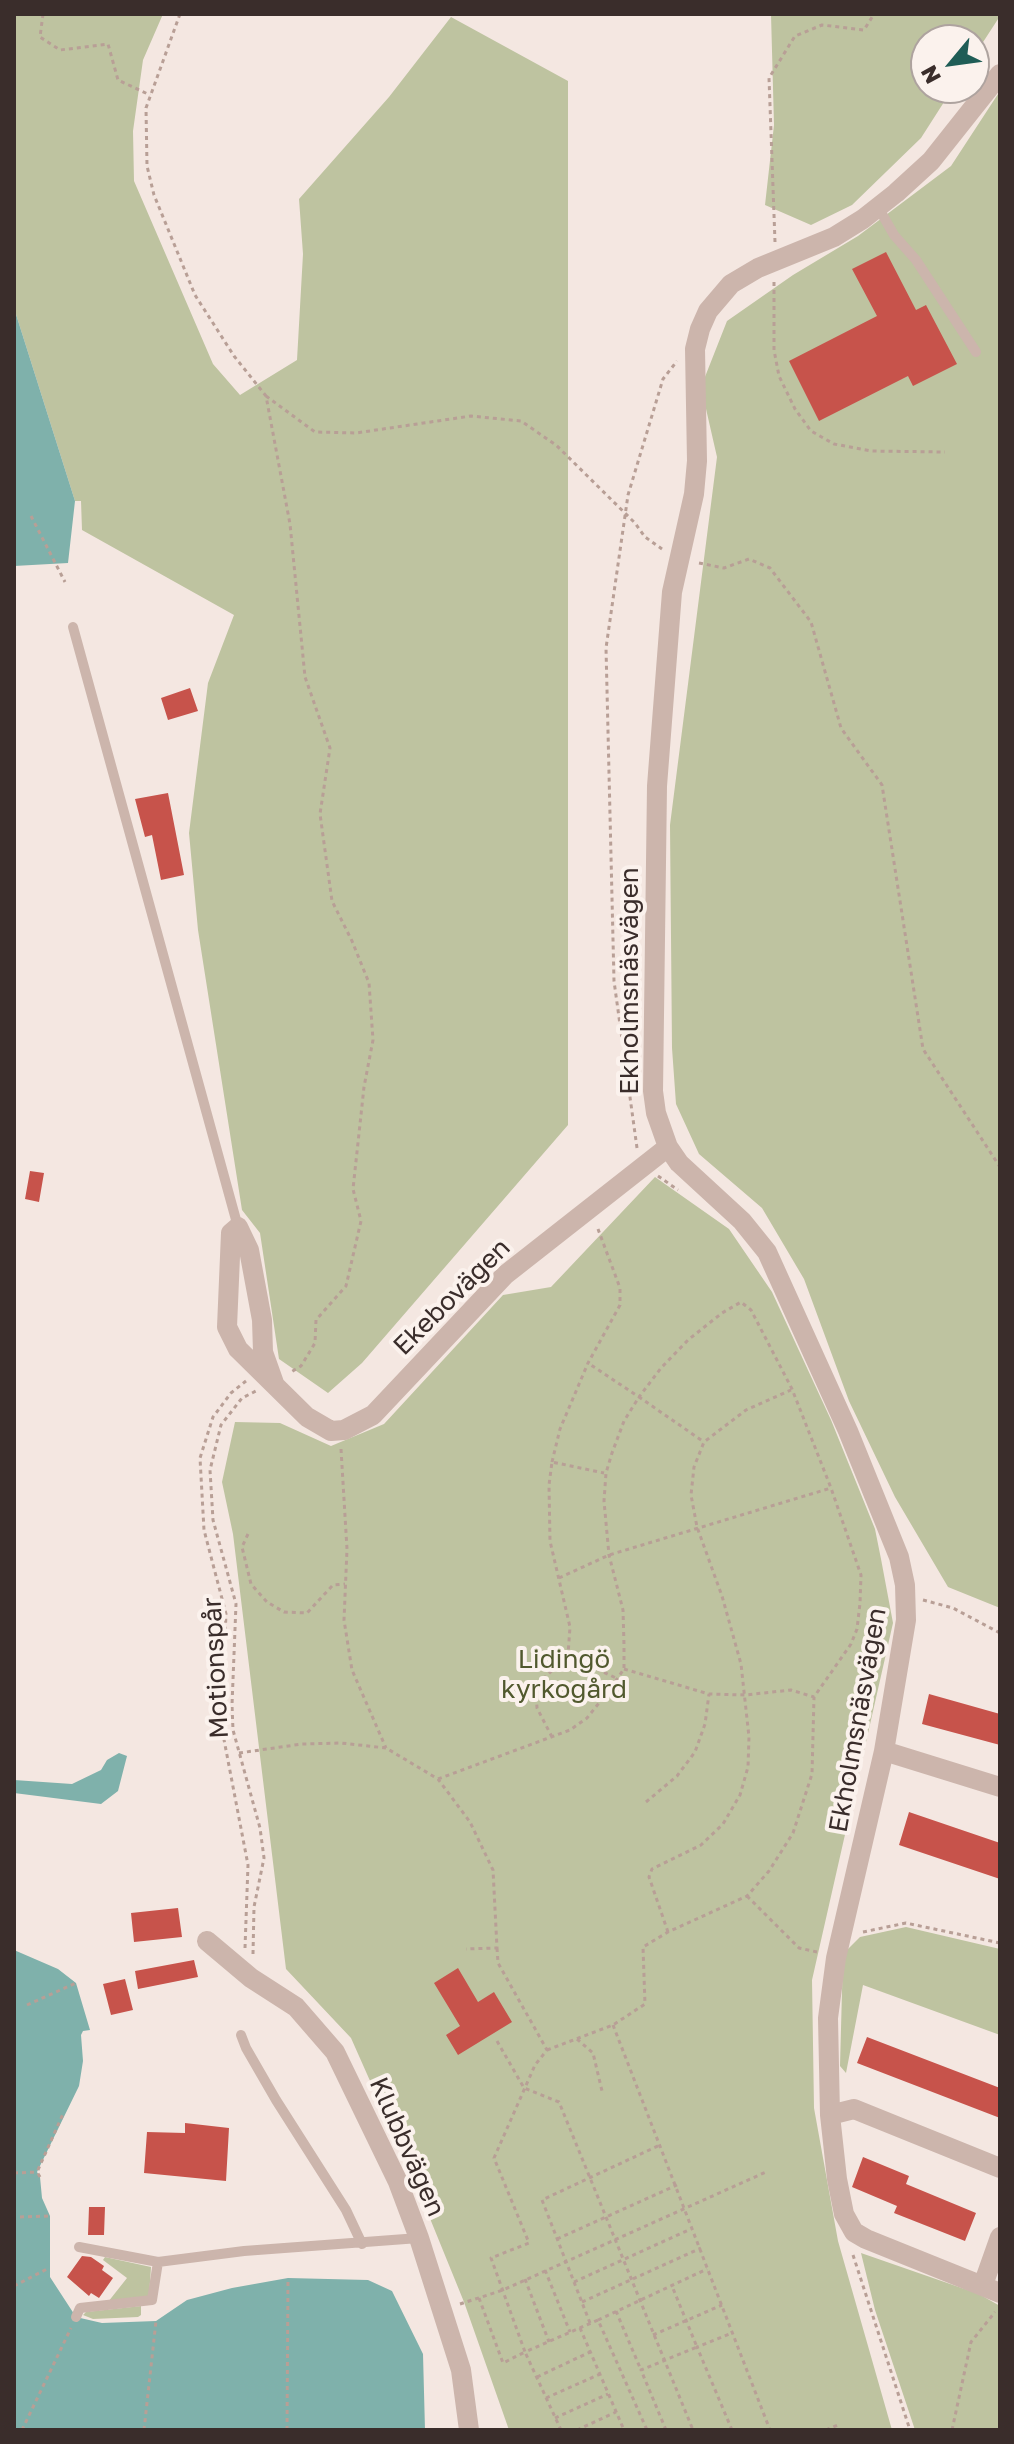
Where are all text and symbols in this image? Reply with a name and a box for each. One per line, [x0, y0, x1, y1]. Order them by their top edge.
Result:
north arrow [910, 24, 990, 104]
text: N [914, 61, 946, 89]
street label: Ekholmsnäsvägen [614, 867, 646, 1095]
street label: Ekebovägen [387, 1232, 517, 1362]
street label: Motionspår [197, 1597, 235, 1739]
street label: Ekholmsnäsvägen [823, 1605, 893, 1835]
park label: Lidingö kyrkogård [501, 1644, 627, 1706]
street label: Klubbvägen [362, 2073, 452, 2221]

